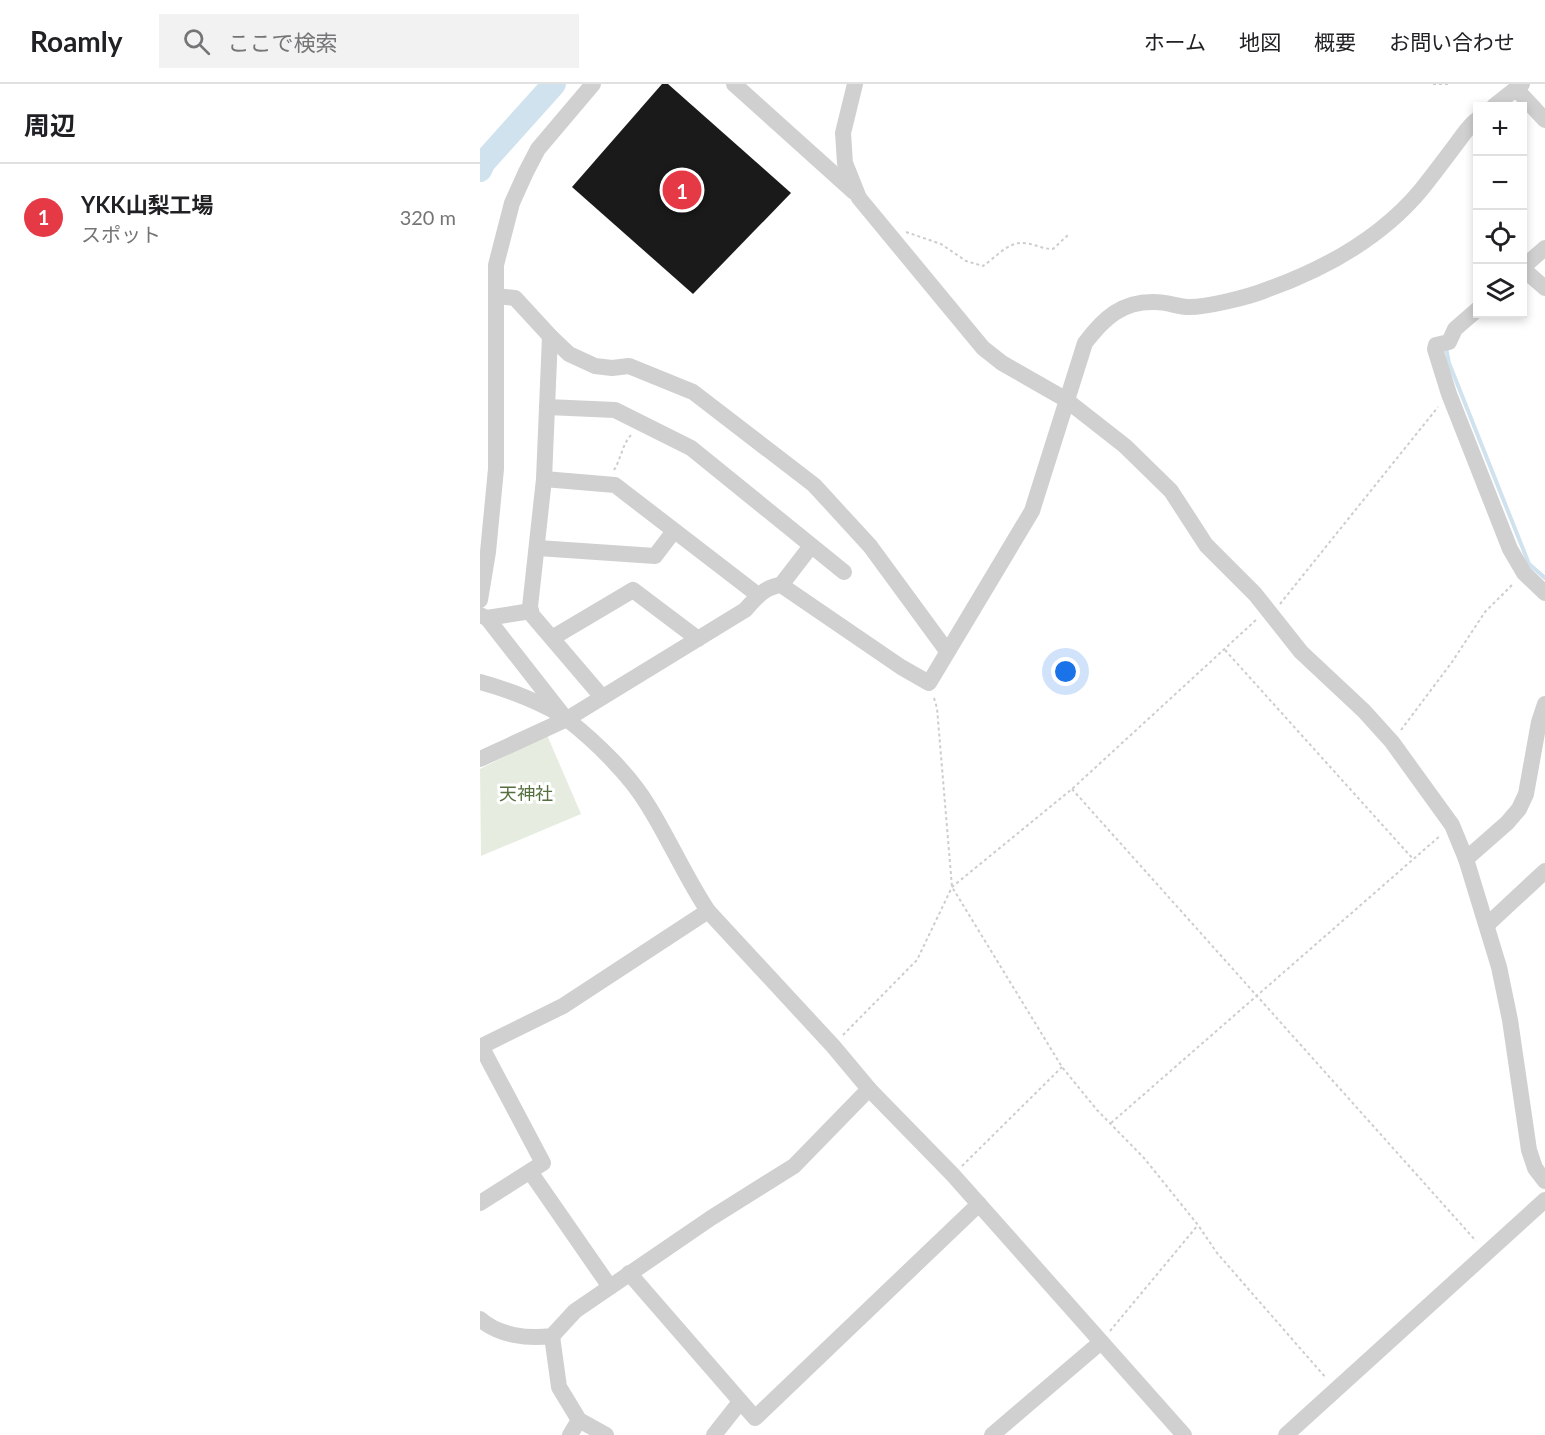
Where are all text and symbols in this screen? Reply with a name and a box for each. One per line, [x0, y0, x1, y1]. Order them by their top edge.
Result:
search box [159, 14, 579, 68]
text: Roamly [30, 24, 123, 58]
icon: search [180, 25, 213, 58]
text: ここで検索 [228, 29, 338, 56]
text: ホーム [1144, 29, 1206, 54]
text: 地図 [1239, 29, 1281, 54]
text: 概要 [1314, 29, 1356, 54]
text: お問い合わせ [1389, 29, 1515, 54]
map controls [1473, 102, 1527, 318]
button: + [1473, 102, 1527, 156]
text: 周辺 [24, 109, 76, 141]
button: − [1473, 156, 1527, 210]
pin: 1 [662, 168, 702, 212]
text: YKK山梨工場 [81, 191, 213, 218]
text: 1 [38, 205, 49, 229]
text: 320 m [400, 205, 456, 229]
button: locate [1473, 210, 1527, 264]
text: スポット [81, 222, 161, 246]
button: layers [1473, 264, 1527, 318]
your location [1051, 657, 1080, 686]
park label: 天神社 [499, 782, 553, 804]

